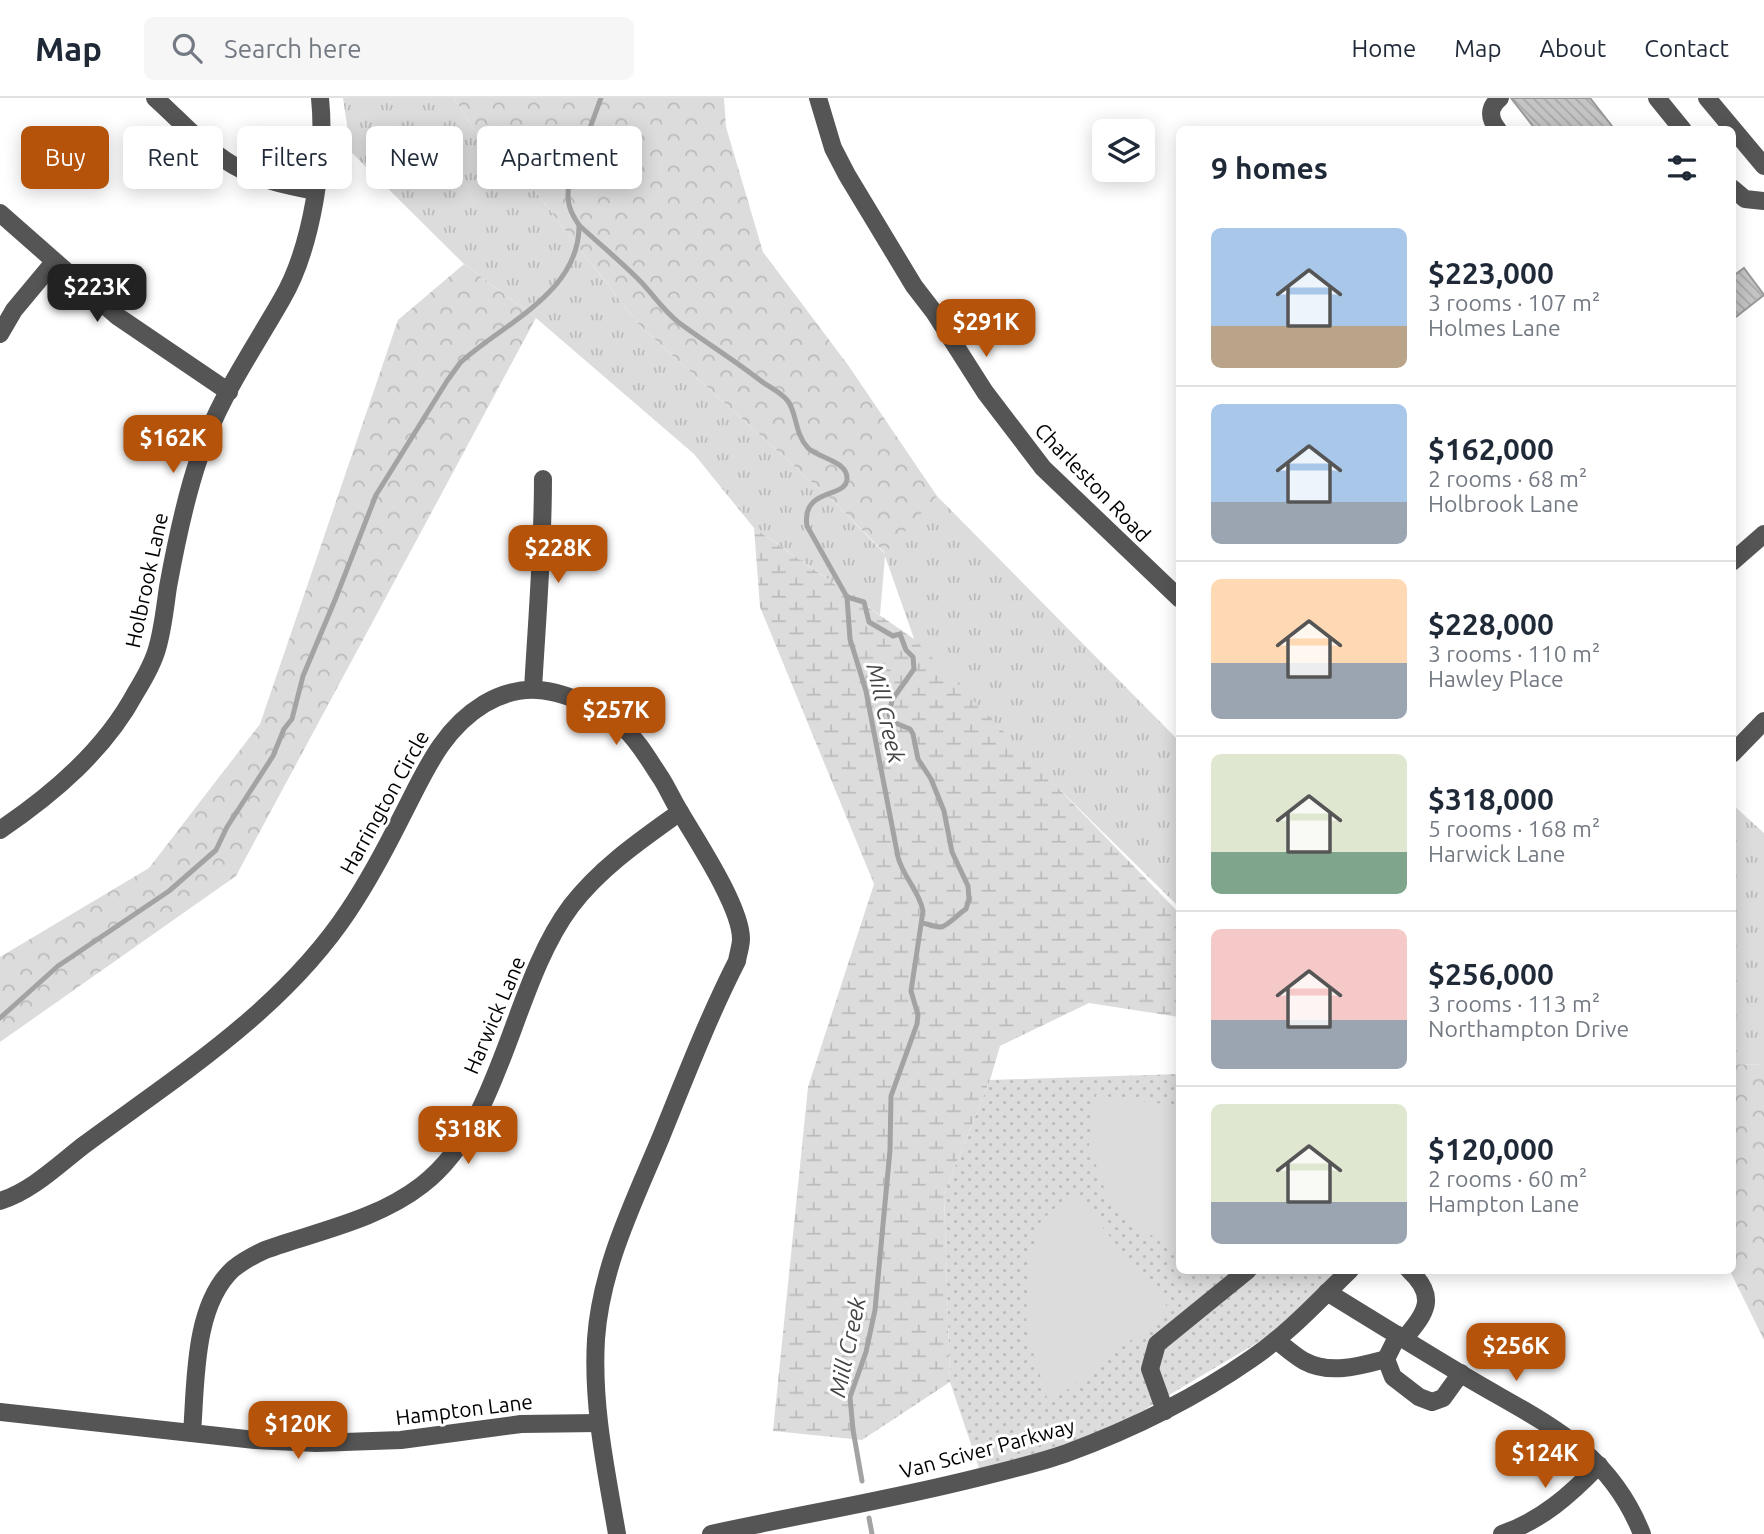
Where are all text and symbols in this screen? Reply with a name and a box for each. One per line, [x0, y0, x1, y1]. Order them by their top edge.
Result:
search box [144, 17, 634, 80]
icon: search [168, 29, 206, 67]
text: Map [35, 30, 102, 67]
text: Search here [224, 34, 362, 63]
text: Home [1351, 35, 1416, 62]
text: Map [1454, 35, 1501, 62]
text: About [1539, 35, 1606, 62]
text: Contact [1644, 35, 1729, 62]
map controls [1092, 119, 1155, 182]
button: layers [1092, 119, 1155, 182]
chip: Buy [21, 126, 109, 189]
chip: Rent [123, 126, 223, 189]
chip: Filters [237, 126, 352, 189]
chip: New [366, 126, 463, 189]
chip: Apartment [477, 126, 642, 189]
icon: filters [1663, 149, 1701, 187]
text: 9 homes [1211, 151, 1328, 185]
icon: home [1267, 256, 1351, 340]
text: $223,000 [1428, 256, 1554, 290]
pin: $223K [48, 264, 146, 324]
text: $223K [63, 274, 131, 299]
text: 3 rooms · 107 m² [1428, 290, 1600, 315]
pin: $291K [937, 300, 1035, 359]
text: $291K [952, 309, 1020, 334]
text: Holmes Lane [1428, 315, 1561, 340]
pin: $162K [124, 416, 222, 475]
street label: Charleston Road [1030, 418, 1156, 546]
text: $162K [139, 425, 207, 450]
icon: home [1267, 432, 1351, 516]
text: $162,000 [1428, 432, 1554, 466]
text: 2 rooms · 68 m² [1428, 466, 1587, 491]
text: Holbrook Lane [1428, 491, 1579, 516]
street label: Holbrook Lane [120, 510, 172, 650]
pin: $228K [509, 526, 607, 585]
text: $228K [524, 535, 592, 560]
icon: home [1267, 607, 1351, 691]
text: $228,000 [1428, 607, 1554, 641]
text: 3 rooms · 110 m² [1428, 641, 1600, 666]
water label: Mill Creek [862, 661, 910, 765]
text: Hawley Place [1428, 666, 1564, 691]
pin: $257K [567, 688, 665, 747]
text: $257K [582, 697, 650, 722]
street label: Harrington Circle [335, 726, 433, 878]
icon: home [1267, 782, 1351, 866]
text: $318,000 [1428, 782, 1554, 816]
text: 5 rooms · 168 m² [1428, 816, 1600, 841]
text: Harwick Lane [1428, 841, 1565, 866]
street label: Harwick Lane [458, 953, 530, 1077]
icon: home [1267, 957, 1351, 1041]
text: $256,000 [1428, 957, 1554, 991]
text: 3 rooms · 113 m² [1428, 991, 1600, 1016]
text: Northampton Drive [1428, 1016, 1629, 1041]
pin: $318K [419, 1107, 517, 1166]
text: $318K [434, 1116, 502, 1141]
icon: home [1267, 1132, 1351, 1216]
text: $120,000 [1428, 1132, 1554, 1166]
text: 2 rooms · 60 m² [1428, 1166, 1587, 1191]
text: Hampton Lane [1428, 1191, 1579, 1216]
water label: Mill Creek [824, 1295, 870, 1399]
pin: $256K [1467, 1324, 1565, 1383]
text: $256K [1482, 1333, 1550, 1358]
street label: Hampton Lane [394, 1389, 534, 1429]
pin: $120K [249, 1402, 347, 1461]
text: $120K [264, 1411, 332, 1436]
street label: Van Sciver Parkway [897, 1413, 1077, 1483]
pin: $124K [1496, 1430, 1594, 1490]
text: $124K [1511, 1440, 1579, 1465]

